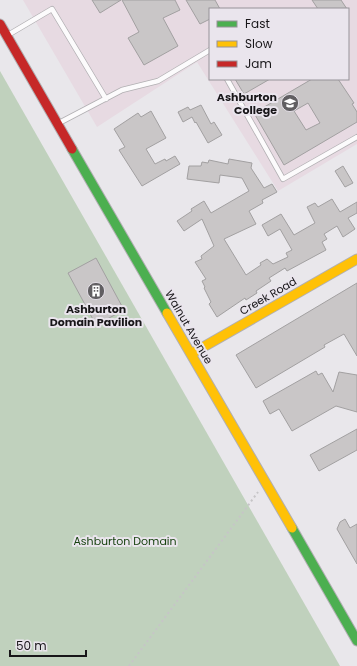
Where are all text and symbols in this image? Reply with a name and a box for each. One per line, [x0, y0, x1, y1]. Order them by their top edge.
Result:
legend [209, 8, 349, 80]
text: Fast [245, 15, 270, 32]
text: Slow [245, 35, 273, 52]
text: Jam [245, 55, 272, 72]
place label: Ashburton College [217, 89, 277, 118]
school or university icon: Ashburton College [280, 93, 300, 113]
street label: Creek Road [237, 273, 299, 319]
building icon: Ashburton Domain Pavilion [86, 281, 106, 301]
street label: Walnut Avenue [161, 287, 217, 367]
place label: Ashburton Domain Pavilion [50, 301, 142, 330]
park label: Ashburton Domain [73, 533, 177, 549]
scale bar [10, 632, 86, 658]
text: 50 m [16, 637, 47, 654]

